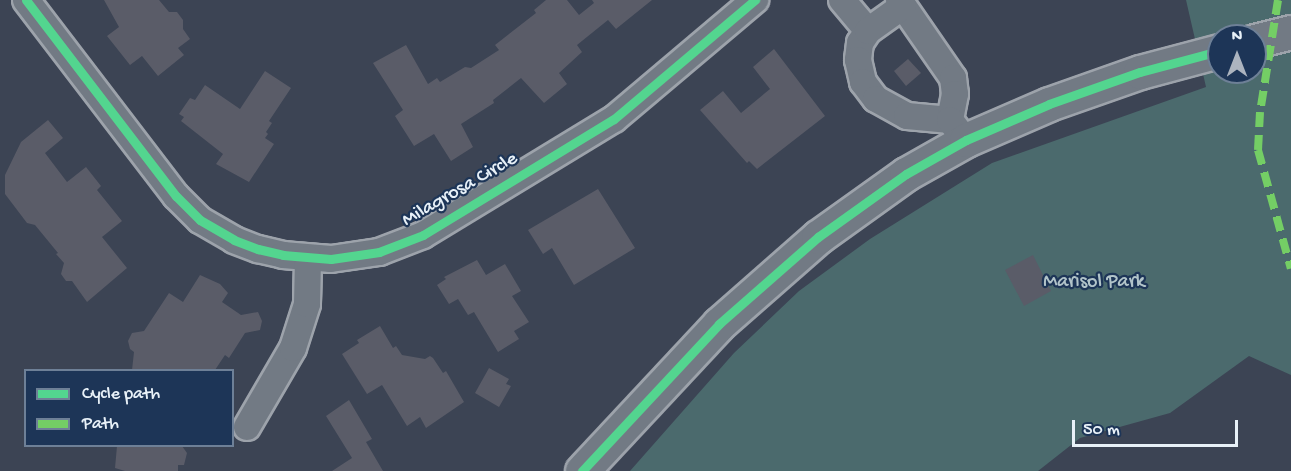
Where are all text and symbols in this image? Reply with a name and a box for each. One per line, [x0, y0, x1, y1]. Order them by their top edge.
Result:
north arrow [1207, 24, 1267, 84]
text: N [1232, 28, 1242, 47]
street label: Milagrosa Circle [398, 147, 522, 233]
park label: Marisol Park [1043, 270, 1145, 294]
legend [24, 369, 234, 447]
text: Cycle path [82, 384, 160, 405]
scale bar [1075, 408, 1242, 446]
text: Path [82, 414, 119, 435]
text: 50 m [1083, 420, 1120, 441]

